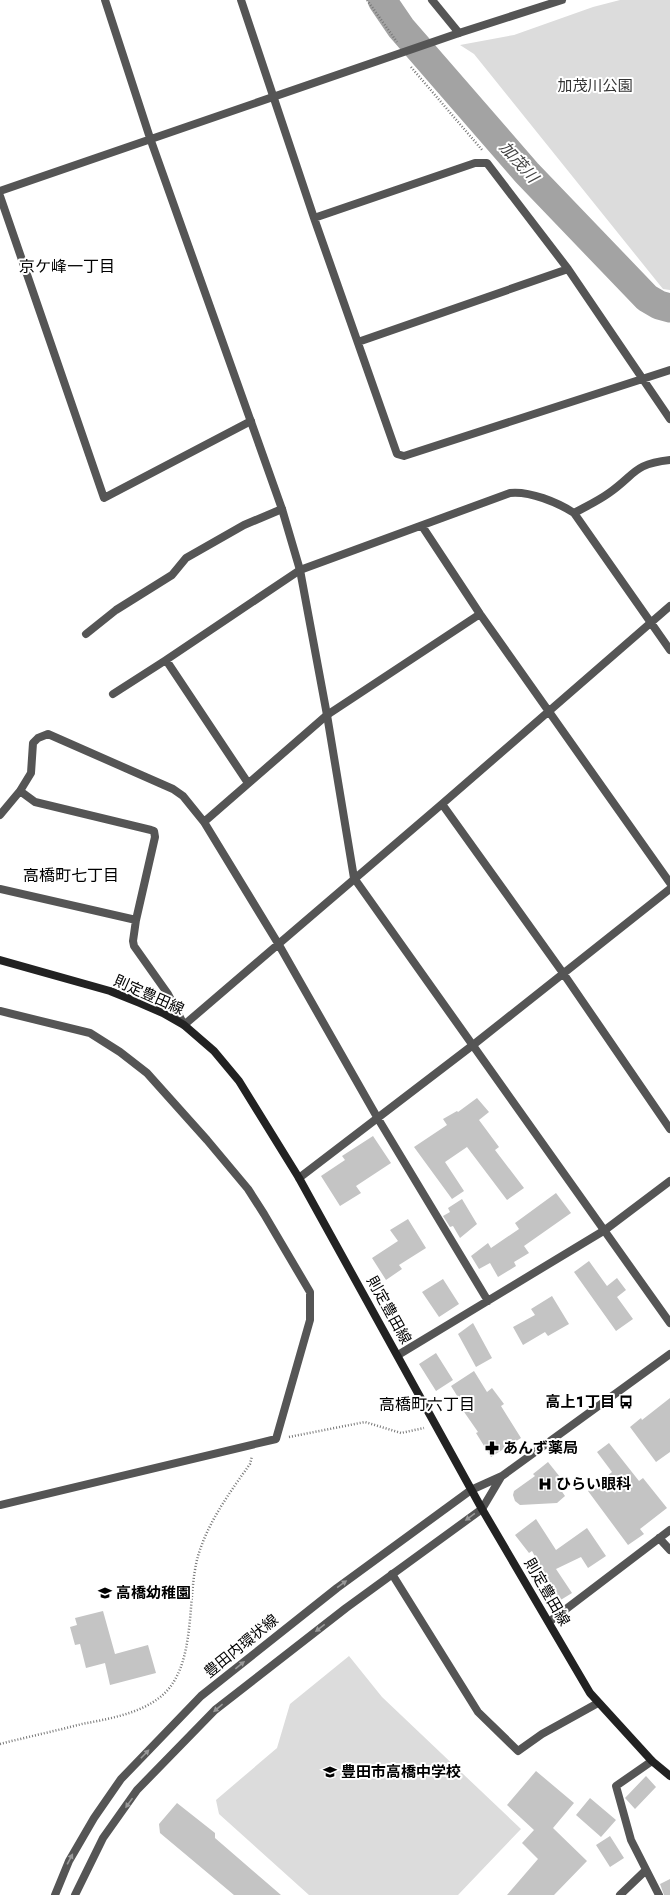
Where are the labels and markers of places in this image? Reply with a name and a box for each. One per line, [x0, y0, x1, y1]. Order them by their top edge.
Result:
place label: 高上１丁目 [546, 1391, 615, 1413]
bus stop icon: 高上１丁目 [618, 1394, 634, 1410]
place label: あんず薬局 [503, 1437, 578, 1459]
pharmacy icon: あんず薬局 [484, 1440, 500, 1456]
place label: ひらい眼科 [556, 1473, 631, 1495]
hospital icon: ひらい眼科 [537, 1476, 553, 1492]
place label: 高橋幼稚園 [116, 1582, 191, 1604]
school or university icon: 高橋幼稚園 [97, 1585, 113, 1601]
place label: 豊田市高橋中学校 [341, 1761, 461, 1783]
school or university icon: 豊田市高橋中学校 [322, 1764, 338, 1780]

